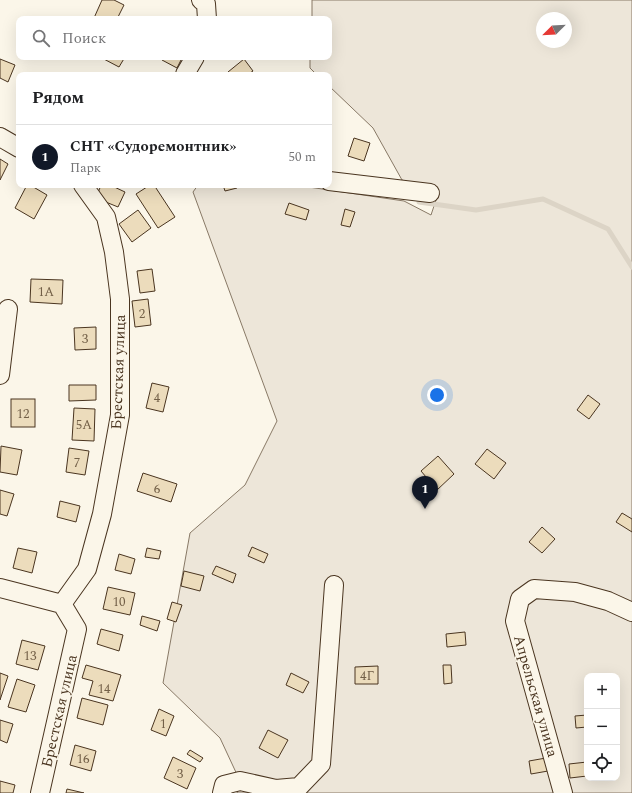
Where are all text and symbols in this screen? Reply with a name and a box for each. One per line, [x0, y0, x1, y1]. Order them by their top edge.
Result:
north arrow [536, 12, 572, 48]
search box [16, 16, 332, 60]
icon: search [30, 27, 52, 49]
text: Поиск [62, 27, 106, 50]
text: Рядом [32, 85, 84, 111]
text: СНТ «Судоремонтник» [70, 135, 236, 158]
text: 1 [41, 147, 49, 167]
text: 50 m [289, 147, 316, 167]
text: Парк [70, 158, 101, 178]
house number: 1А [38, 282, 54, 302]
house number: 2 [139, 304, 145, 324]
street label: Брестская улица [105, 313, 132, 430]
house number: 3 [82, 329, 89, 349]
your location [427, 385, 447, 405]
house number: 4 [154, 388, 161, 408]
house number: 12 [17, 404, 30, 424]
house number: 5А [76, 415, 92, 435]
house number: 7 [74, 453, 80, 473]
pin: 1 [412, 476, 438, 509]
house number: 6 [154, 479, 161, 499]
house number: 10 [113, 592, 126, 612]
street label: Апрельская улица [507, 632, 564, 761]
house number: 13 [24, 646, 37, 666]
street label: Брестская улица [35, 652, 84, 770]
house number: 4Г [360, 666, 374, 686]
map controls [584, 673, 620, 781]
button: + [584, 673, 620, 709]
house number: 14 [98, 679, 111, 699]
button: − [584, 709, 620, 745]
house number: 1 [160, 714, 166, 734]
button: locate [584, 745, 620, 781]
house number: 16 [77, 749, 90, 769]
house number: 3 [177, 764, 184, 784]

